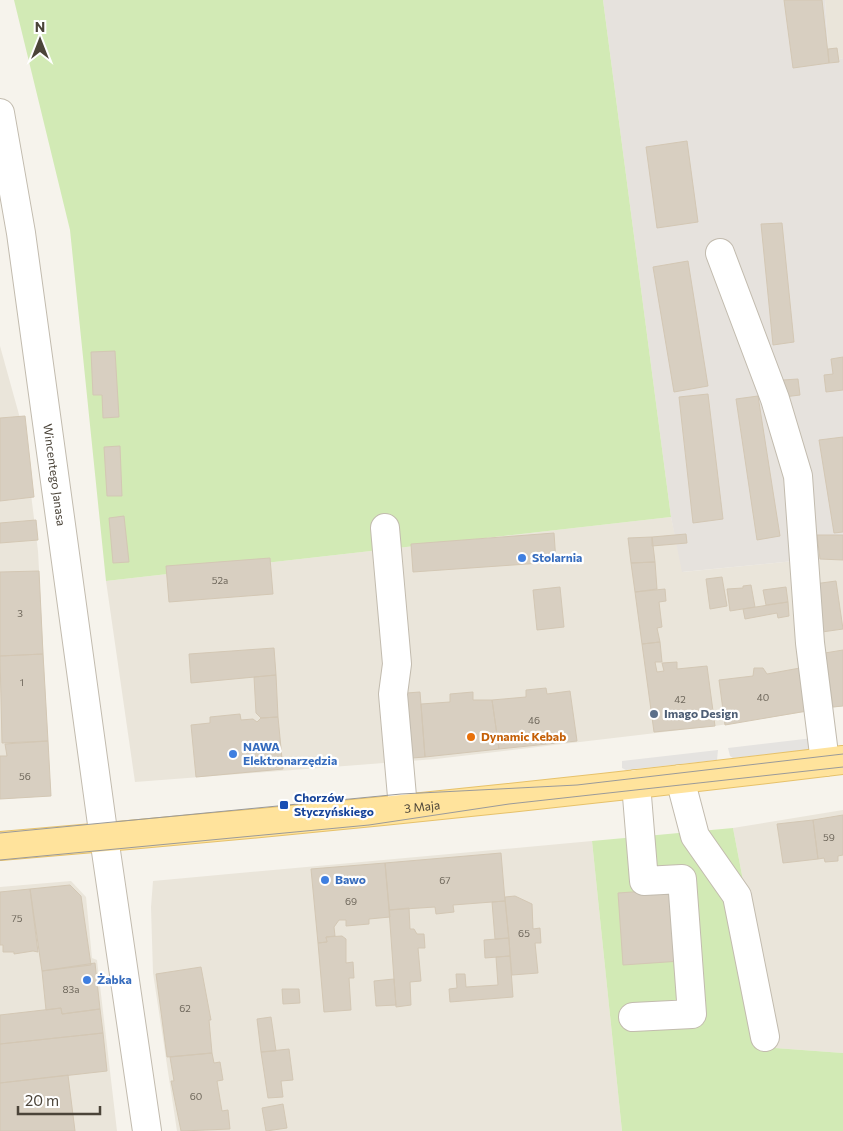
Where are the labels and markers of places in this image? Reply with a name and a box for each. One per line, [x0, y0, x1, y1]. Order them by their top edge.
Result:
place label: Stolarnia [532, 550, 582, 564]
marker: Stolarnia [516, 552, 528, 564]
place label: Imago Design [664, 706, 738, 720]
marker: Imago Design [648, 708, 660, 720]
place label: Dynamic Kebab [481, 729, 566, 743]
marker: Dynamic Kebab [465, 731, 477, 743]
place label: NAWA Elektronarzędzia [243, 739, 337, 767]
marker: NAWA Elektronarzędzia [227, 748, 239, 760]
place label: Chorzów Styczyńskiego [294, 790, 374, 818]
marker: Chorzów Styczyńskiego [278, 799, 290, 811]
place label: Bawo [335, 872, 366, 886]
marker: Bawo [319, 874, 331, 886]
place label: Żabka [97, 972, 132, 986]
marker: Żabka [81, 974, 93, 986]

